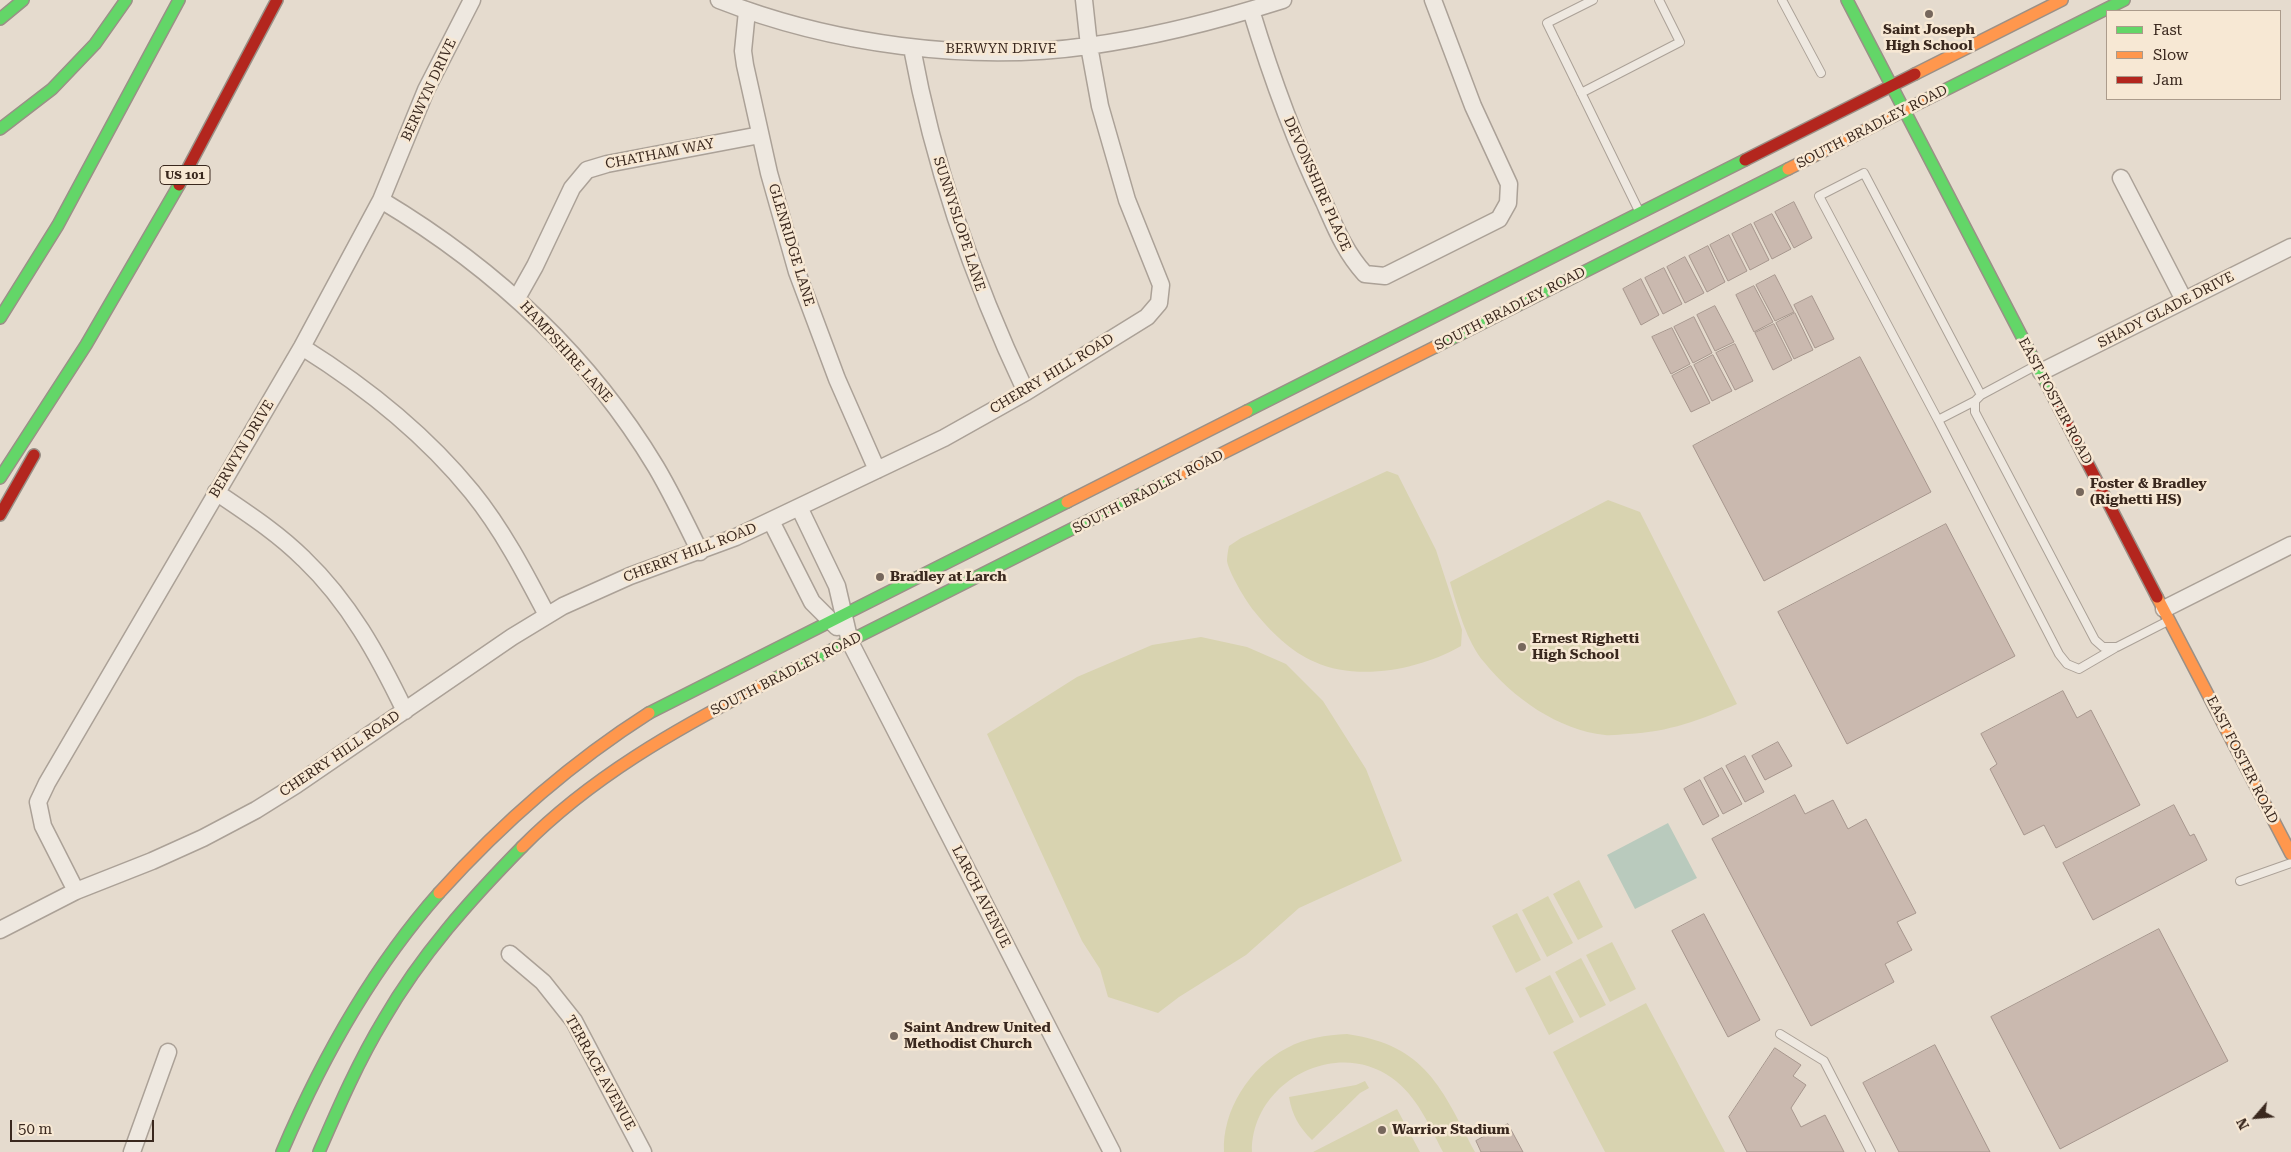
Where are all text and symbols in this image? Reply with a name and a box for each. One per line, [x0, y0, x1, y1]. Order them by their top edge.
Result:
marker: Saint Joseph High School [1923, 8, 1935, 20]
legend [2106, 10, 2281, 100]
text: Fast [2153, 21, 2182, 39]
place label: Saint Joseph High School [1883, 22, 1975, 54]
street label: BERWYN DRIVE [398, 36, 460, 144]
street label: BERWYN DRIVE [945, 41, 1057, 57]
text: Slow [2153, 46, 2188, 64]
text: Jam [2153, 71, 2183, 89]
street label: SOUTH BRADLEY ROAD [1794, 82, 1950, 172]
street label: DEVONSHIRE PLACE [1280, 114, 1354, 254]
street label: CHATHAM WAY [604, 135, 716, 173]
street label: SUNNYSLOPE LANE [929, 155, 989, 293]
road number: US 101 [160, 166, 210, 184]
street label: GLENRIDGE LANE [764, 182, 818, 308]
street label: SOUTH BRADLEY ROAD [1432, 264, 1588, 354]
street label: SHADY GLADE DRIVE [2095, 268, 2237, 352]
street label: HAMPSHIRE LANE [516, 298, 616, 406]
street label: CHERRY HILL ROAD [987, 330, 1117, 418]
street label: EAST FOSTER ROAD [2014, 335, 2096, 467]
street label: BERWYN DRIVE [206, 397, 278, 501]
street label: SOUTH BRADLEY ROAD [1070, 447, 1226, 537]
place label: Foster & Bradley (Righetti HS) [2090, 476, 2207, 508]
marker: Foster & Bradley (Righetti HS) [2074, 486, 2086, 498]
street label: CHERRY HILL ROAD [621, 520, 759, 586]
place label: Bradley at Larch [890, 569, 1007, 585]
marker: Bradley at Larch [874, 571, 886, 583]
street label: SOUTH BRADLEY ROAD [708, 629, 864, 719]
place label: Ernest Righetti High School [1532, 631, 1639, 664]
marker: Ernest Righetti High School [1516, 641, 1528, 653]
street label: EAST FOSTER ROAD [2202, 693, 2282, 827]
street label: CHERRY HILL ROAD [277, 707, 403, 801]
street label: LARCH AVENUE [948, 843, 1014, 951]
street label: TERRACE AVENUE [561, 1012, 639, 1134]
place label: Saint Andrew United Methodist Church [904, 1020, 1051, 1052]
marker: Saint Andrew United Methodist Church [888, 1030, 900, 1042]
north arrow [2231, 1092, 2281, 1142]
scale bar [12, 1110, 156, 1142]
text: N [2233, 1115, 2252, 1132]
text: 50 m [18, 1120, 52, 1138]
place label: Warrior Stadium [1392, 1122, 1510, 1138]
marker: Warrior Stadium [1376, 1124, 1388, 1136]

